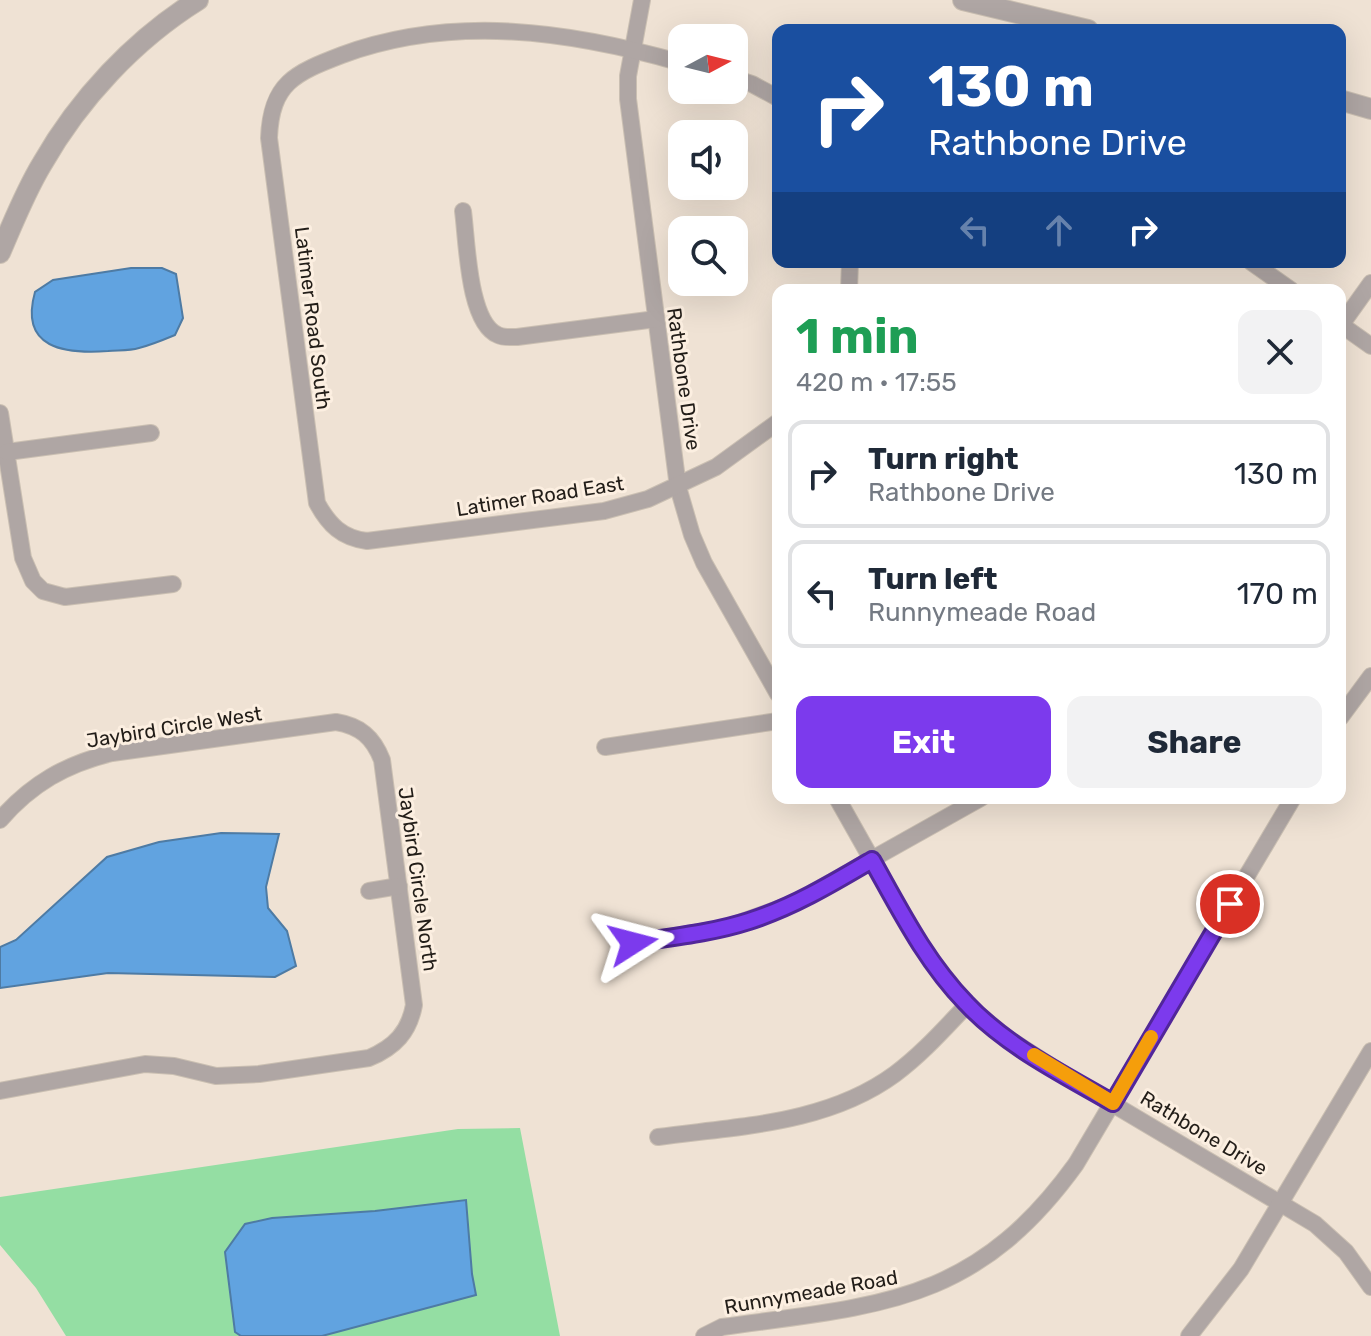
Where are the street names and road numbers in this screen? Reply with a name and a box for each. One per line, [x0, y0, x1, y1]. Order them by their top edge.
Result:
street label: Latimer Road South [290, 225, 336, 411]
street label: Rathbone Drive [662, 306, 706, 452]
street label: Latimer Road East [454, 471, 626, 521]
street label: Jaybird Circle West [84, 701, 264, 753]
street label: Jaybird Circle North [393, 785, 443, 973]
street label: Rathbone Drive [1136, 1086, 1272, 1180]
street label: Runnymeade Road [722, 1265, 900, 1319]

